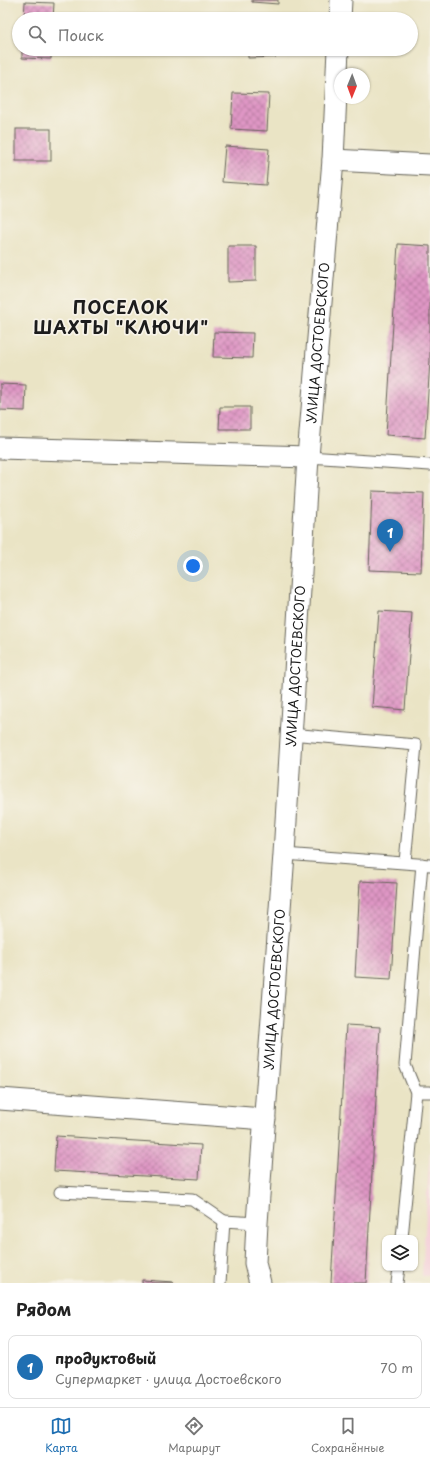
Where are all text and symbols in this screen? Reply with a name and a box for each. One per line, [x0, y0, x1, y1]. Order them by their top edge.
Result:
search box [12, 12, 418, 56]
icon: search [26, 23, 48, 45]
text: Поиск [58, 23, 104, 46]
north arrow [334, 68, 370, 104]
street label: УЛИЦА ДОСТОЕВСКОГО [301, 262, 333, 424]
district label: ПОСЕЛОК ШАХТЫ "КЛЮЧИ" [33, 294, 209, 340]
pin: 1 [377, 519, 403, 552]
your location [183, 556, 203, 576]
street label: УЛИЦА ДОСТОЕВСКОГО [281, 585, 309, 747]
street label: УЛИЦА ДОСТОЕВСКОГО [258, 908, 289, 1070]
map controls [382, 1235, 418, 1271]
button: layers [382, 1235, 418, 1271]
text: Рядом [16, 1296, 71, 1322]
text: продуктовый [55, 1346, 156, 1369]
text: 1 [27, 1358, 33, 1377]
text: 70 m [380, 1358, 413, 1377]
text: Супермаркет · улица Достоевского [55, 1369, 282, 1388]
tab: Карта [45, 1415, 78, 1456]
tab: Маршрут [168, 1415, 220, 1456]
tab: Сохранённые [311, 1415, 385, 1456]

